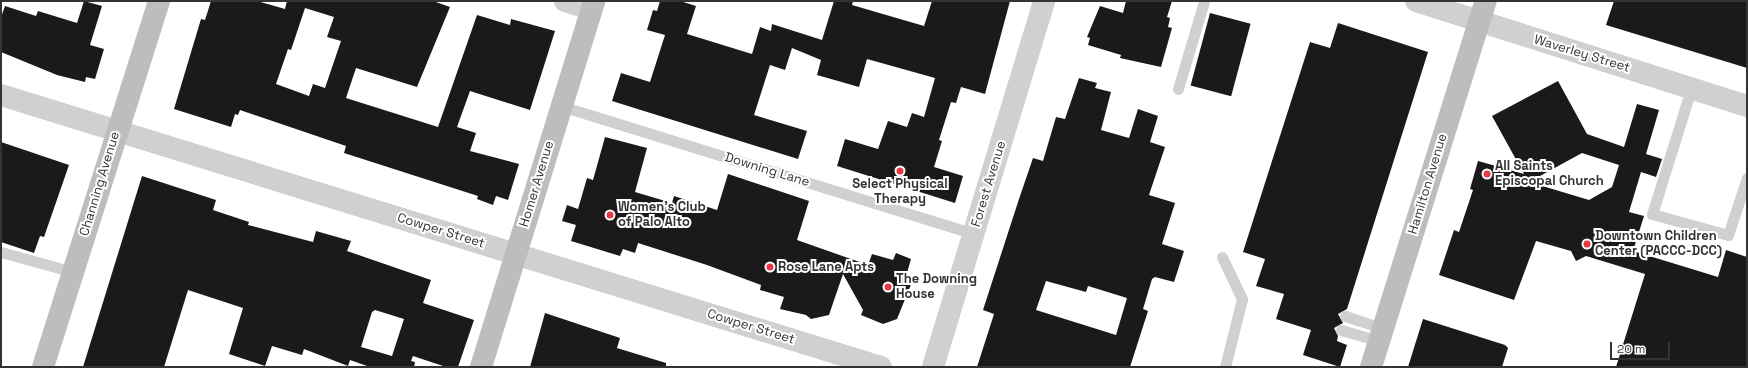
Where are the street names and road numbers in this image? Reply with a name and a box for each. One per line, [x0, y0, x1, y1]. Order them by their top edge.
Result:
street label: Waverley Street [1532, 32, 1632, 76]
street label: Channing Avenue [77, 130, 123, 238]
street label: Hamilton Avenue [1405, 132, 1451, 236]
street label: Homer Avenue [516, 139, 558, 229]
street label: Forest Avenue [968, 139, 1010, 229]
street label: Downing Lane [723, 150, 811, 190]
street label: Cowper Street [395, 210, 487, 252]
street label: Cowper Street [705, 306, 797, 348]

